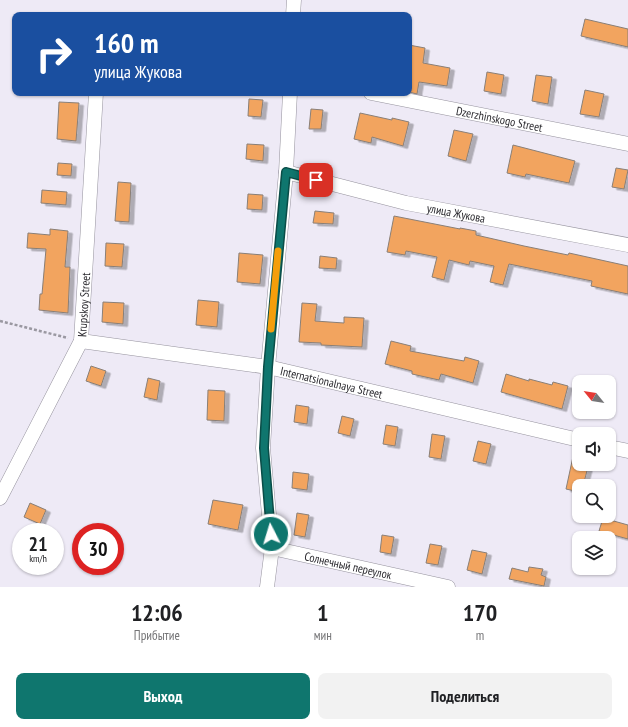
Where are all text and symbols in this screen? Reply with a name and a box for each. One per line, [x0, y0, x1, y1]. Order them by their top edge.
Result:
text: 160 m [94, 24, 158, 61]
icon: right [28, 28, 80, 80]
text: улица Жукова [94, 60, 182, 83]
street label: Dzerzhinskogo Street [455, 103, 545, 135]
pin [299, 163, 333, 197]
icon: arrive [305, 169, 327, 191]
street label: улица Жукова [426, 200, 487, 225]
street label: Krupskoy Street [74, 271, 93, 337]
street label: Internatsionalnaya Street [279, 363, 385, 401]
north arrow [572, 375, 616, 419]
map controls [572, 375, 616, 575]
button: sound [572, 427, 616, 471]
button: search [572, 479, 616, 523]
position arrow [250, 513, 292, 555]
speed limit sign: 30 [72, 523, 124, 575]
text: 21 [28, 531, 48, 557]
button: layers [572, 531, 616, 575]
street label: Солнечный переулок [303, 548, 394, 582]
text: km/h [29, 552, 47, 565]
text: 12:06 [131, 597, 183, 628]
text: 1 [317, 597, 328, 628]
text: 170 [463, 597, 497, 628]
text: Прибытие [134, 627, 180, 644]
text: мин [314, 627, 332, 644]
text: m [476, 627, 484, 644]
button: Выход [16, 673, 310, 719]
button: Поделиться [318, 673, 612, 719]

